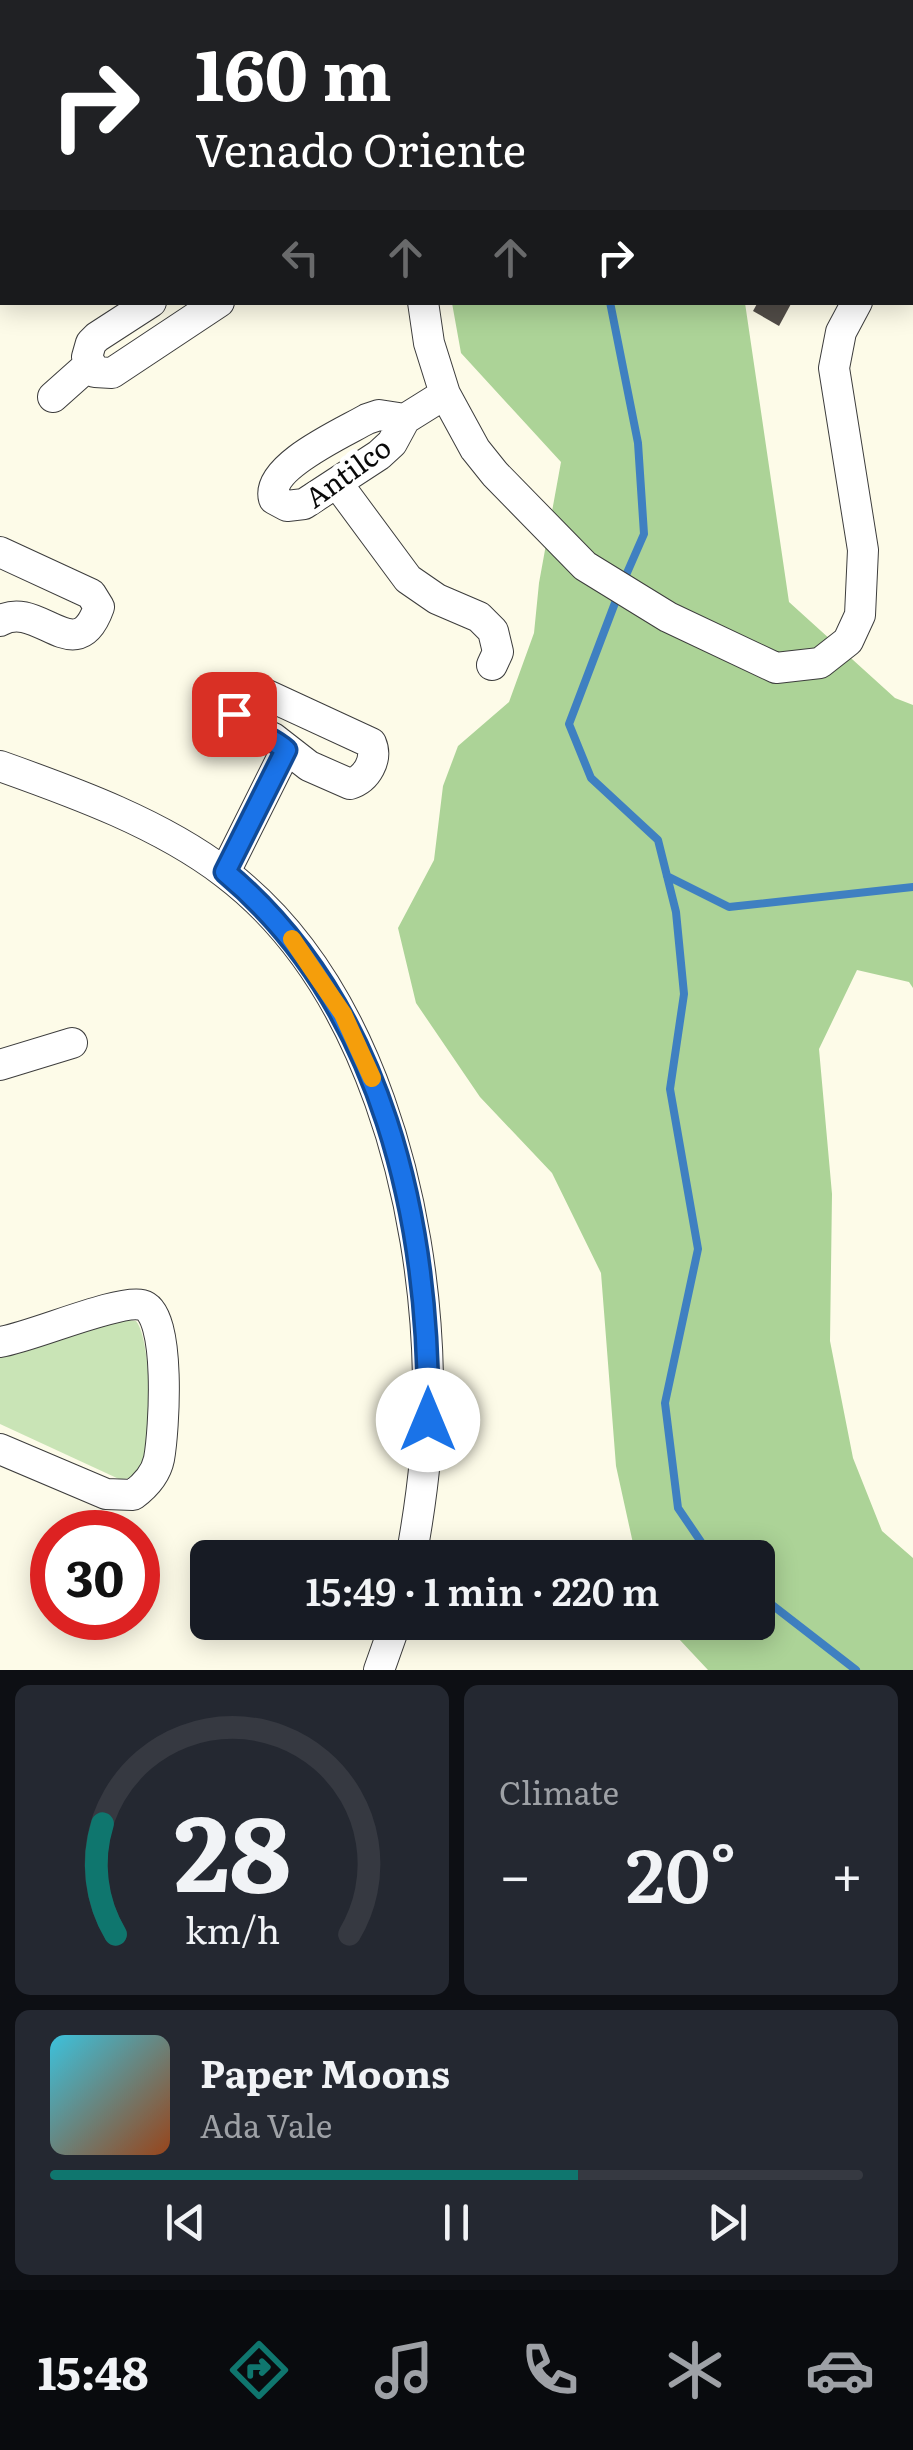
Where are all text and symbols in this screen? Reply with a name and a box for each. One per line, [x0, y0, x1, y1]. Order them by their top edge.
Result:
text: 160 m [195, 19, 392, 123]
icon: right [30, 40, 160, 170]
text: Venado Oriente [195, 114, 526, 181]
icon: left [273, 230, 328, 285]
icon: ahead [378, 230, 433, 285]
icon: ahead [483, 230, 538, 285]
icon: right [588, 230, 643, 285]
street label: Antilco [295, 425, 399, 517]
pin [192, 672, 277, 757]
icon: arrive [207, 687, 262, 742]
position arrow [376, 1368, 480, 1472]
speed limit sign: 30 [30, 1510, 160, 1640]
text: 15:49 · 1 min · 220 m [305, 1561, 660, 1618]
text: Climate [499, 1767, 619, 1815]
text: 28 [173, 1770, 291, 1924]
text: 20° [626, 1815, 736, 1926]
text: − [499, 1831, 531, 1913]
text: + [831, 1831, 863, 1913]
text: km/h [184, 1902, 280, 1955]
text: Paper Moons [200, 2043, 450, 2100]
text: Ada Vale [200, 2100, 332, 2148]
icon: previous [158, 2195, 213, 2250]
icon: pause [429, 2195, 484, 2250]
icon: next [700, 2195, 755, 2250]
icon: directions [224, 2335, 294, 2405]
icon: music [369, 2335, 439, 2405]
icon: phone [515, 2335, 585, 2405]
icon: climate [660, 2335, 730, 2405]
icon: car [805, 2335, 875, 2405]
text: 15:48 [38, 2337, 148, 2404]

